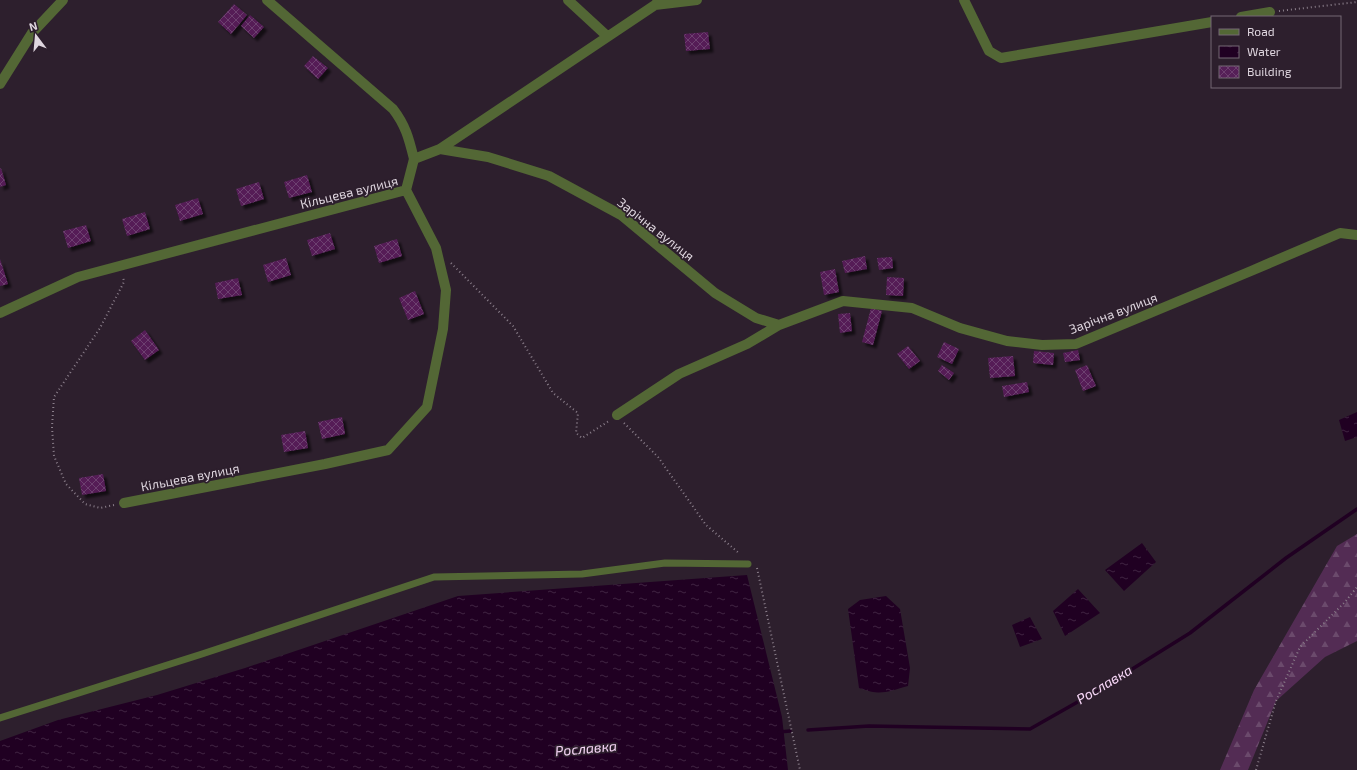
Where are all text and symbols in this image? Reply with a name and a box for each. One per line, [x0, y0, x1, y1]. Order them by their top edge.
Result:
north arrow [16, 16, 56, 56]
legend [1211, 16, 1341, 88]
text: N [27, 19, 39, 33]
text: Road [1247, 24, 1275, 38]
text: Water [1247, 44, 1281, 58]
text: Building [1247, 64, 1292, 78]
street label: Кільцева вулиця [298, 172, 400, 212]
street label: Зарічна вулиця [614, 194, 698, 264]
street label: Зарічна вулиця [1067, 289, 1159, 337]
street label: Кільцева вулиця [139, 460, 241, 494]
water label: Рославка [1073, 661, 1135, 707]
water label: Рославка [554, 737, 618, 759]

